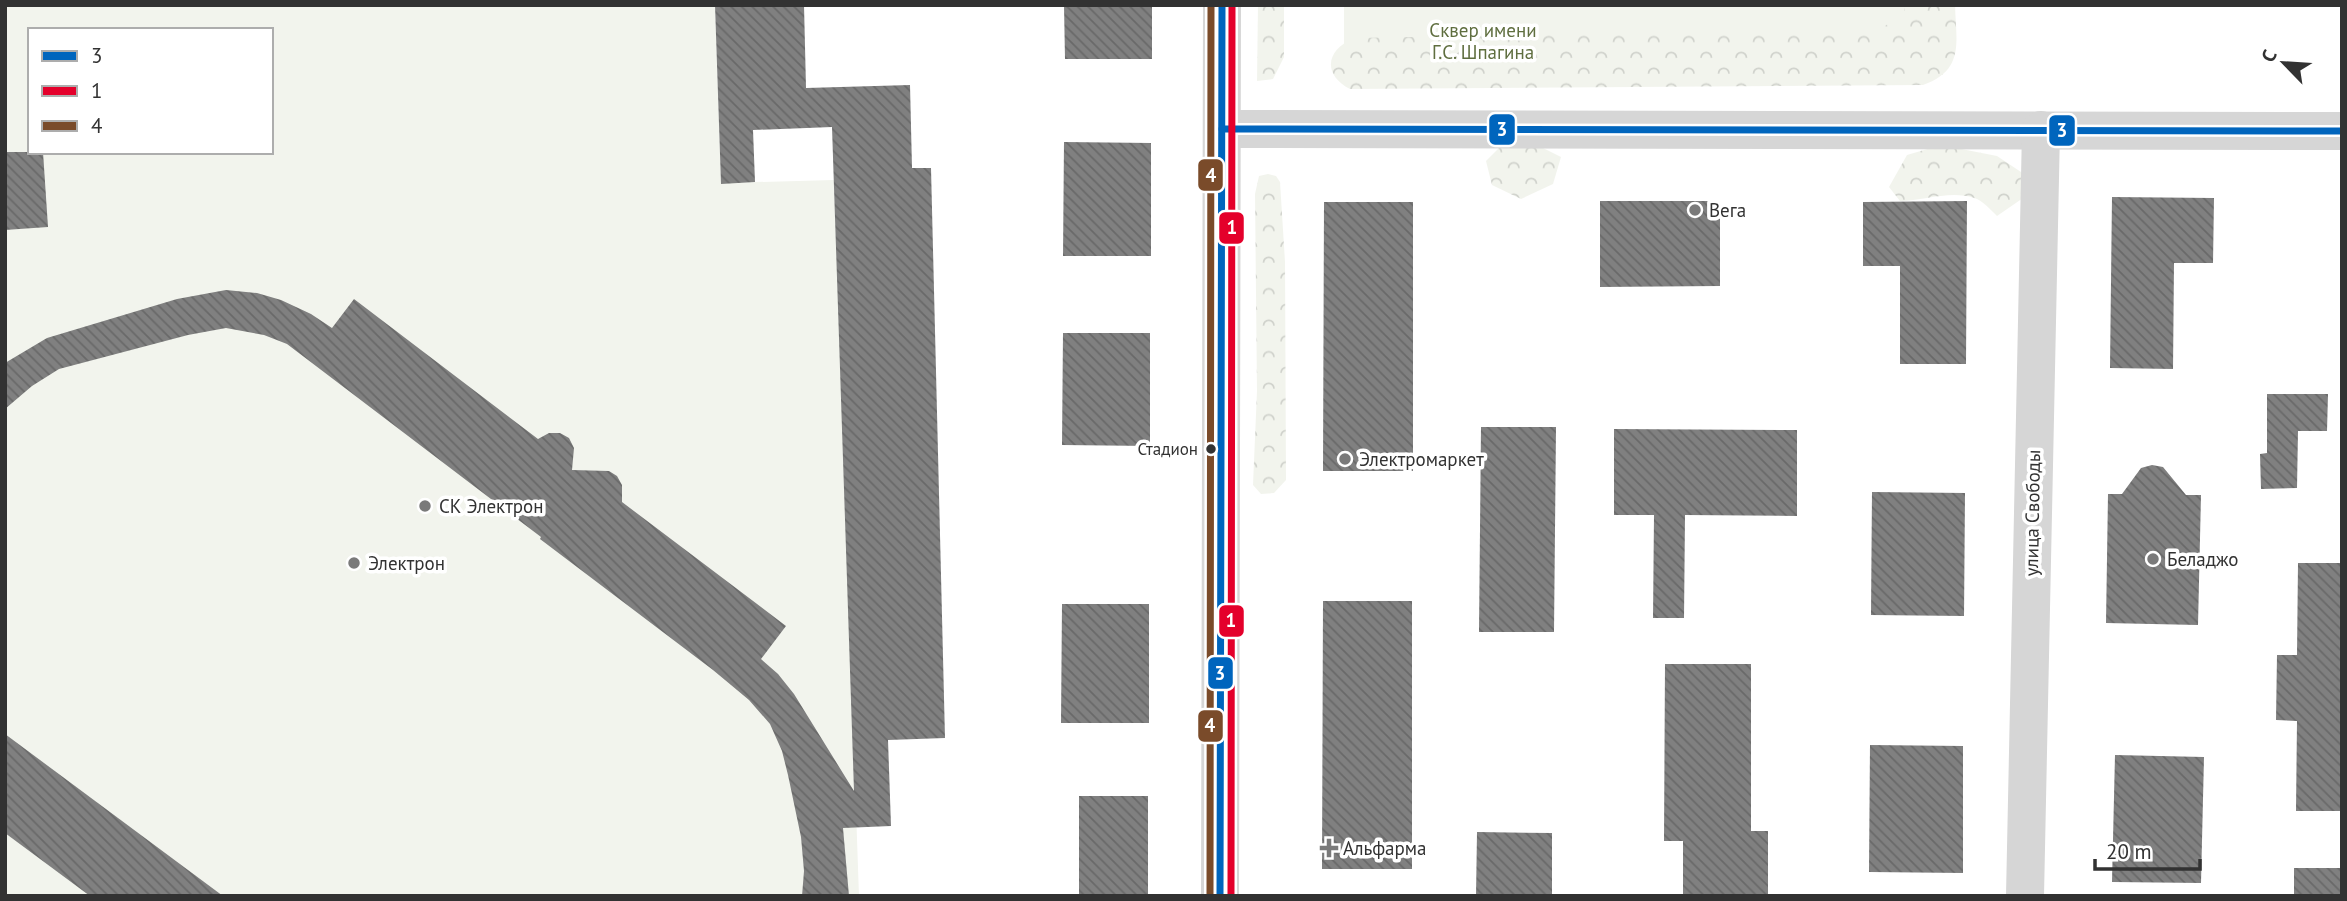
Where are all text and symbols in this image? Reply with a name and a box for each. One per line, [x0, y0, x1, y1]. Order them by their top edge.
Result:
park label: Сквер имени Г.С. Шпагина [1429, 18, 1537, 64]
legend [28, 28, 273, 154]
north arrow [2249, 28, 2319, 98]
text: 3 [91, 42, 102, 69]
text: С [2255, 46, 2282, 66]
text: 1 [91, 77, 102, 104]
text: 4 [91, 112, 102, 139]
line badge: 3 [1488, 113, 1516, 146]
line badge: 3 [2048, 114, 2076, 147]
text: 3 [1497, 117, 1507, 141]
text: 3 [2057, 118, 2067, 142]
line badge: 4 [1197, 158, 1224, 192]
text: 4 [1206, 163, 1217, 187]
place label: Вега [1709, 198, 1746, 222]
marker: Вега [1687, 202, 1703, 218]
line badge: 1 [1218, 211, 1245, 245]
text: 1 [1227, 215, 1237, 239]
place label: Стадион [1137, 438, 1198, 460]
marker: Стадион [1204, 442, 1218, 456]
place label: Электромаркет [1359, 447, 1484, 471]
street label: улица Свободы [2019, 449, 2045, 577]
marker: Электромаркет [1337, 451, 1353, 467]
place label: СК Электрон [439, 494, 543, 518]
marker: СК Электрон [417, 498, 433, 514]
place label: Беладжо [2167, 547, 2239, 571]
place label: Электрон [368, 551, 445, 575]
marker: Беладжо [2145, 551, 2161, 567]
marker: Электрон [346, 555, 362, 571]
line badge: 1 [1218, 604, 1245, 638]
text: 1 [1226, 608, 1236, 632]
line badge: 3 [1207, 656, 1234, 690]
text: 3 [1215, 661, 1225, 685]
line badge: 4 [1197, 709, 1224, 743]
text: 4 [1205, 713, 1216, 737]
scale bar [2095, 828, 2200, 872]
place label: Альфарма [1343, 836, 1426, 860]
text: 20 m [2106, 838, 2152, 865]
marker: Альфарма [1321, 840, 1337, 856]

